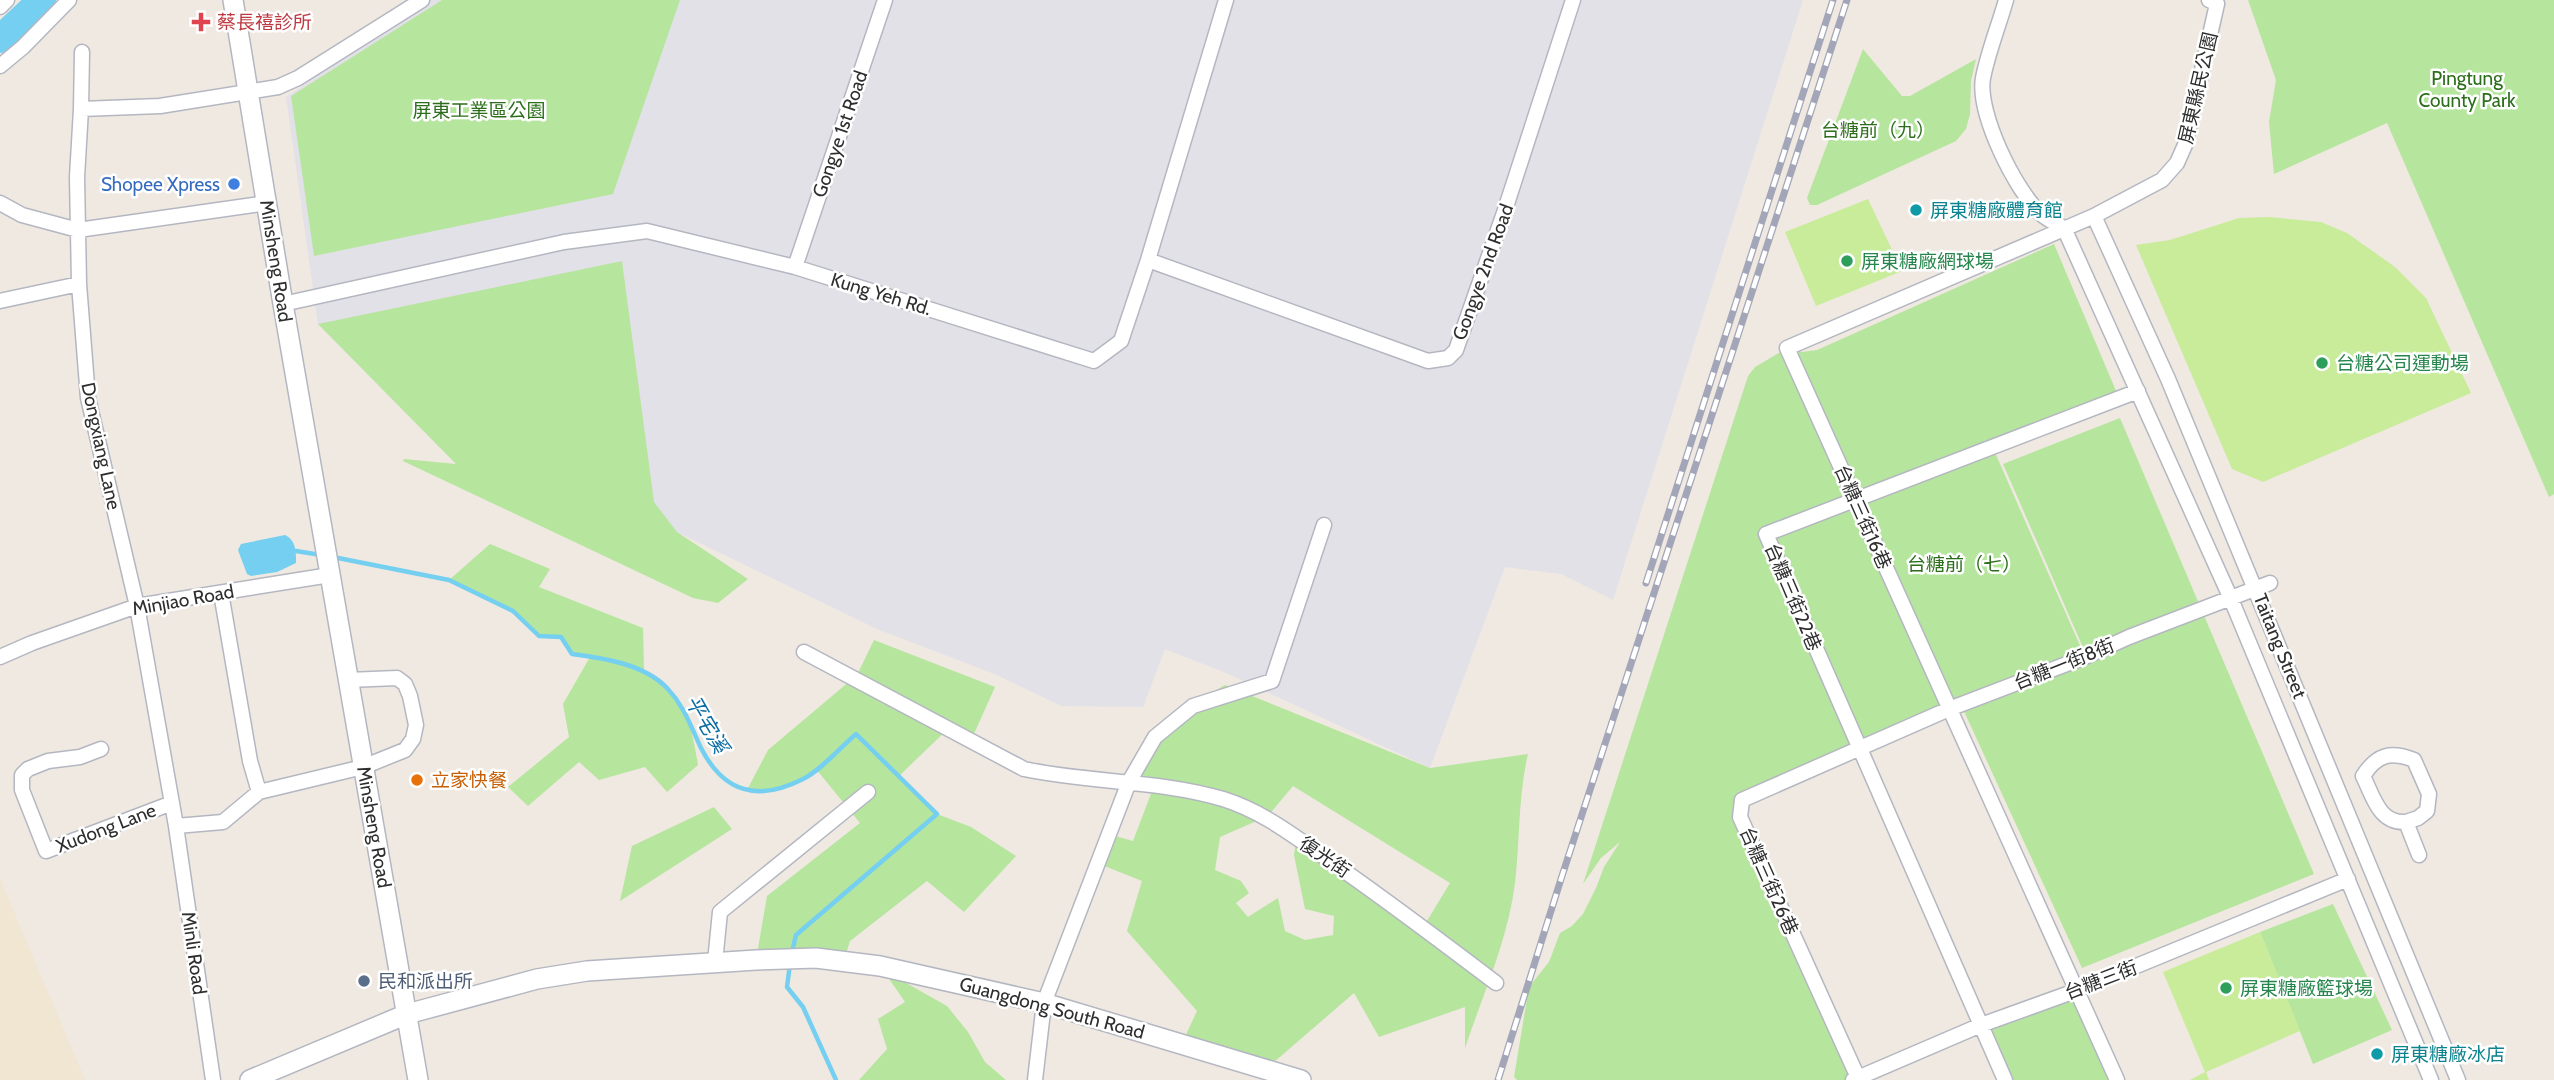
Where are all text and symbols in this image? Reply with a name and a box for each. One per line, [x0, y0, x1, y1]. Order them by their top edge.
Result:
place label: 蔡長禧診所 [217, 11, 312, 34]
marker: 蔡長禧診所 [191, 12, 211, 32]
street label: 屏東縣民公園 [2174, 30, 2222, 146]
park label: Pingtung County Park [2419, 67, 2516, 112]
street label: Gongye 1st Road [808, 68, 872, 200]
park label: 屏東工業區公園 [412, 99, 546, 122]
park label: 台糖前（九） [1821, 119, 1935, 142]
place label: Shopee Xpress [101, 173, 220, 196]
marker: Shopee Xpress [226, 176, 242, 192]
street label: Minsheng Road [255, 198, 297, 324]
place label: 屏東糖廠體育館 [1930, 199, 2063, 222]
street label: Gongye 2nd Road [1448, 201, 1518, 343]
marker: 屏東糖廠體育館 [1908, 202, 1924, 218]
place label: 屏東糖廠網球場 [1861, 250, 1994, 273]
marker: 屏東糖廠網球場 [1839, 253, 1855, 269]
street label: Kung Yeh Rd. [828, 268, 934, 320]
place label: 台糖公司運動場 [2336, 352, 2469, 375]
marker: 台糖公司運動場 [2314, 355, 2330, 371]
street label: Dongxiang Lane [76, 380, 126, 512]
street label: 台糖三街16巷 [1830, 461, 1896, 573]
street label: 台糖三街22巷 [1760, 540, 1826, 654]
park label: 台糖前（七） [1907, 553, 2021, 576]
street label: Minjiao Road [130, 580, 236, 620]
street label: Taitang Street [2249, 590, 2312, 702]
street label: 台糖一街8街 [2010, 633, 2118, 695]
water label: 平宅溪 [680, 690, 735, 760]
street label: Minsheng Road [352, 764, 396, 890]
place label: 立家快餐 [431, 769, 507, 792]
marker: 立家快餐 [409, 772, 425, 788]
street label: Xudong Lane [53, 798, 159, 858]
street label: 台糖三街26巷 [1735, 823, 1803, 939]
street label: 復光街 [1295, 832, 1355, 882]
street label: Minli Road [177, 910, 211, 996]
street label: 台糖三街 [2061, 956, 2141, 1004]
place label: 民和派出所 [378, 970, 473, 993]
street label: Guangdong South Road [957, 972, 1147, 1044]
marker: 民和派出所 [356, 973, 372, 989]
place label: 屏東糖廠籃球場 [2240, 977, 2373, 1000]
marker: 屏東糖廠籃球場 [2218, 980, 2234, 996]
place label: 屏東糖廠冰店 [2391, 1043, 2505, 1066]
marker: 屏東糖廠冰店 [2369, 1046, 2385, 1062]

